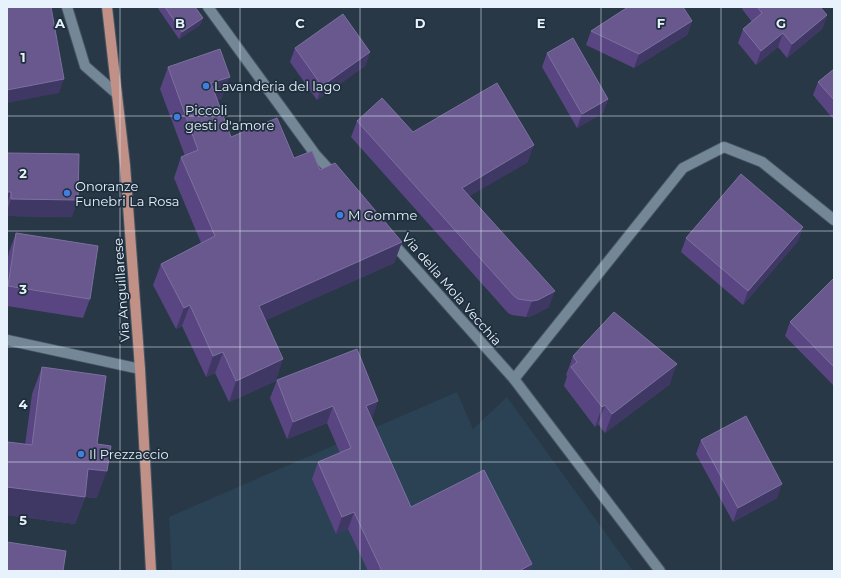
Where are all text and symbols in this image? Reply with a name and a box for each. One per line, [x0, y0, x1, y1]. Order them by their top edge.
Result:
text: A [54, 15, 66, 31]
text: B [175, 15, 185, 31]
text: C [295, 15, 305, 31]
text: D [415, 15, 426, 31]
text: E [537, 15, 546, 31]
text: F [657, 15, 665, 31]
text: G [776, 15, 786, 31]
text: 1 [20, 49, 26, 65]
place label: Lavanderia del lago [214, 78, 341, 94]
marker: Lavanderia del lago [201, 81, 211, 91]
place label: Piccoli gesti d'amore [185, 102, 274, 133]
marker: Piccoli gesti d'amore [172, 112, 182, 122]
text: 2 [19, 165, 27, 181]
place label: Onoranze Funebri La Rosa [75, 178, 180, 209]
marker: Onoranze Funebri La Rosa [62, 188, 72, 198]
place label: M Gomme [348, 207, 418, 223]
marker: M Gomme [335, 210, 345, 220]
street label: Via della Mola Vecchia [399, 229, 505, 349]
street label: Via Anguillarese [109, 237, 133, 343]
text: 3 [18, 281, 27, 297]
text: 4 [19, 396, 28, 412]
place label: Il Prezzaccio [89, 446, 169, 462]
marker: Il Prezzaccio [76, 449, 86, 459]
text: 5 [19, 512, 27, 528]

